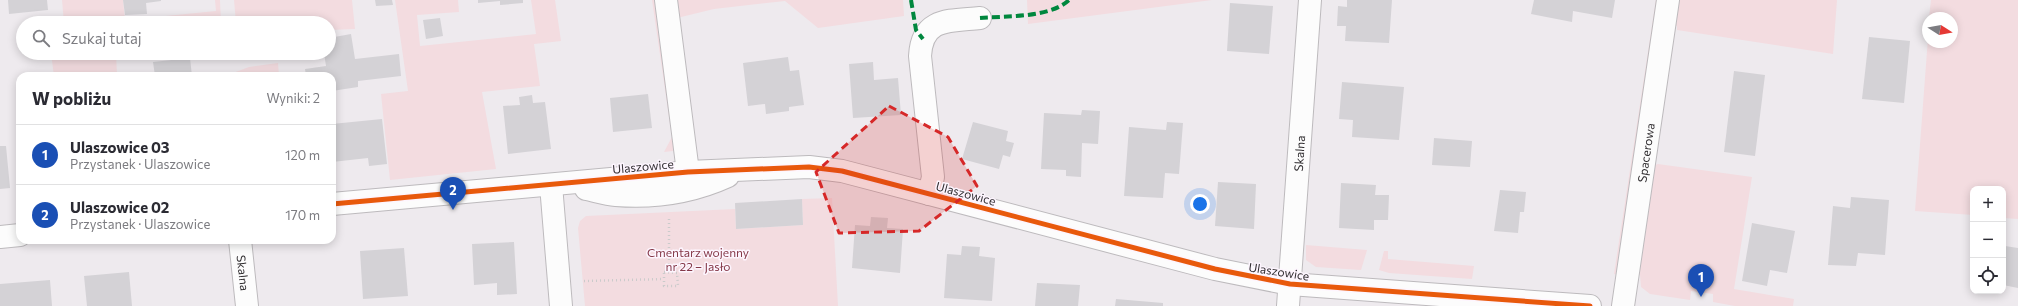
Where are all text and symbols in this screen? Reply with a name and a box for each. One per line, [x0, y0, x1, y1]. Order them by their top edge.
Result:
north arrow [1922, 12, 1958, 48]
search box [16, 16, 336, 60]
icon: search [30, 27, 52, 49]
text: Szukaj tutaj [62, 29, 142, 47]
text: W pobliżu [32, 88, 111, 109]
text: Wyniki: 2 [266, 90, 320, 106]
street label: Spacerowa [1634, 122, 1657, 183]
street label: Skalna [1291, 135, 1307, 172]
text: Ulaszowice 03 [70, 138, 170, 156]
text: 1 [42, 147, 48, 163]
text: 120 m [285, 147, 320, 163]
text: Przystanek · Ulaszowice [70, 156, 210, 172]
street label: Ulaszowice [612, 156, 674, 176]
pin: 2 [440, 177, 466, 210]
street label: Ulaszowice [935, 178, 997, 208]
map controls [1970, 186, 2006, 294]
button: + [1970, 186, 2006, 222]
your location [1190, 194, 1210, 214]
text: Ulaszowice 02 [70, 198, 169, 216]
text: 2 [41, 207, 49, 223]
text: 170 m [285, 207, 320, 223]
text: Przystanek · Ulaszowice [70, 216, 210, 232]
button: − [1970, 222, 2006, 258]
park label: Cmentarz wojenny nr 22 – Jasło [647, 245, 749, 274]
street label: Skalna [235, 254, 252, 291]
button: locate [1970, 258, 2006, 294]
street label: Ulaszowice [1248, 259, 1310, 283]
pin: 1 [1688, 264, 1714, 297]

